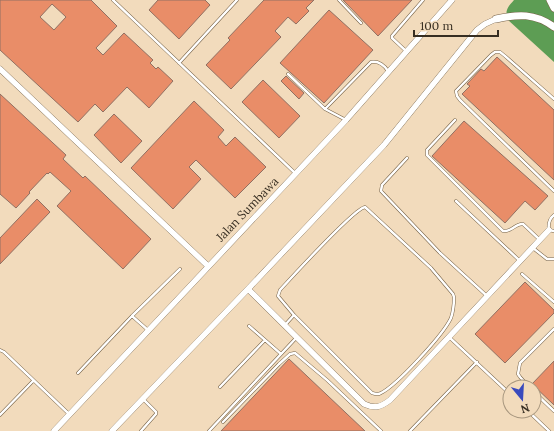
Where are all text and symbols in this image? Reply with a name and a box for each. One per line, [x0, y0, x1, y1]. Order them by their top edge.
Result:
scale bar [414, 12, 498, 38]
text: 100 m [420, 18, 453, 33]
street label: Jalan Sumbawa [212, 174, 281, 245]
north arrow [502, 379, 542, 419]
text: N [518, 401, 531, 417]

